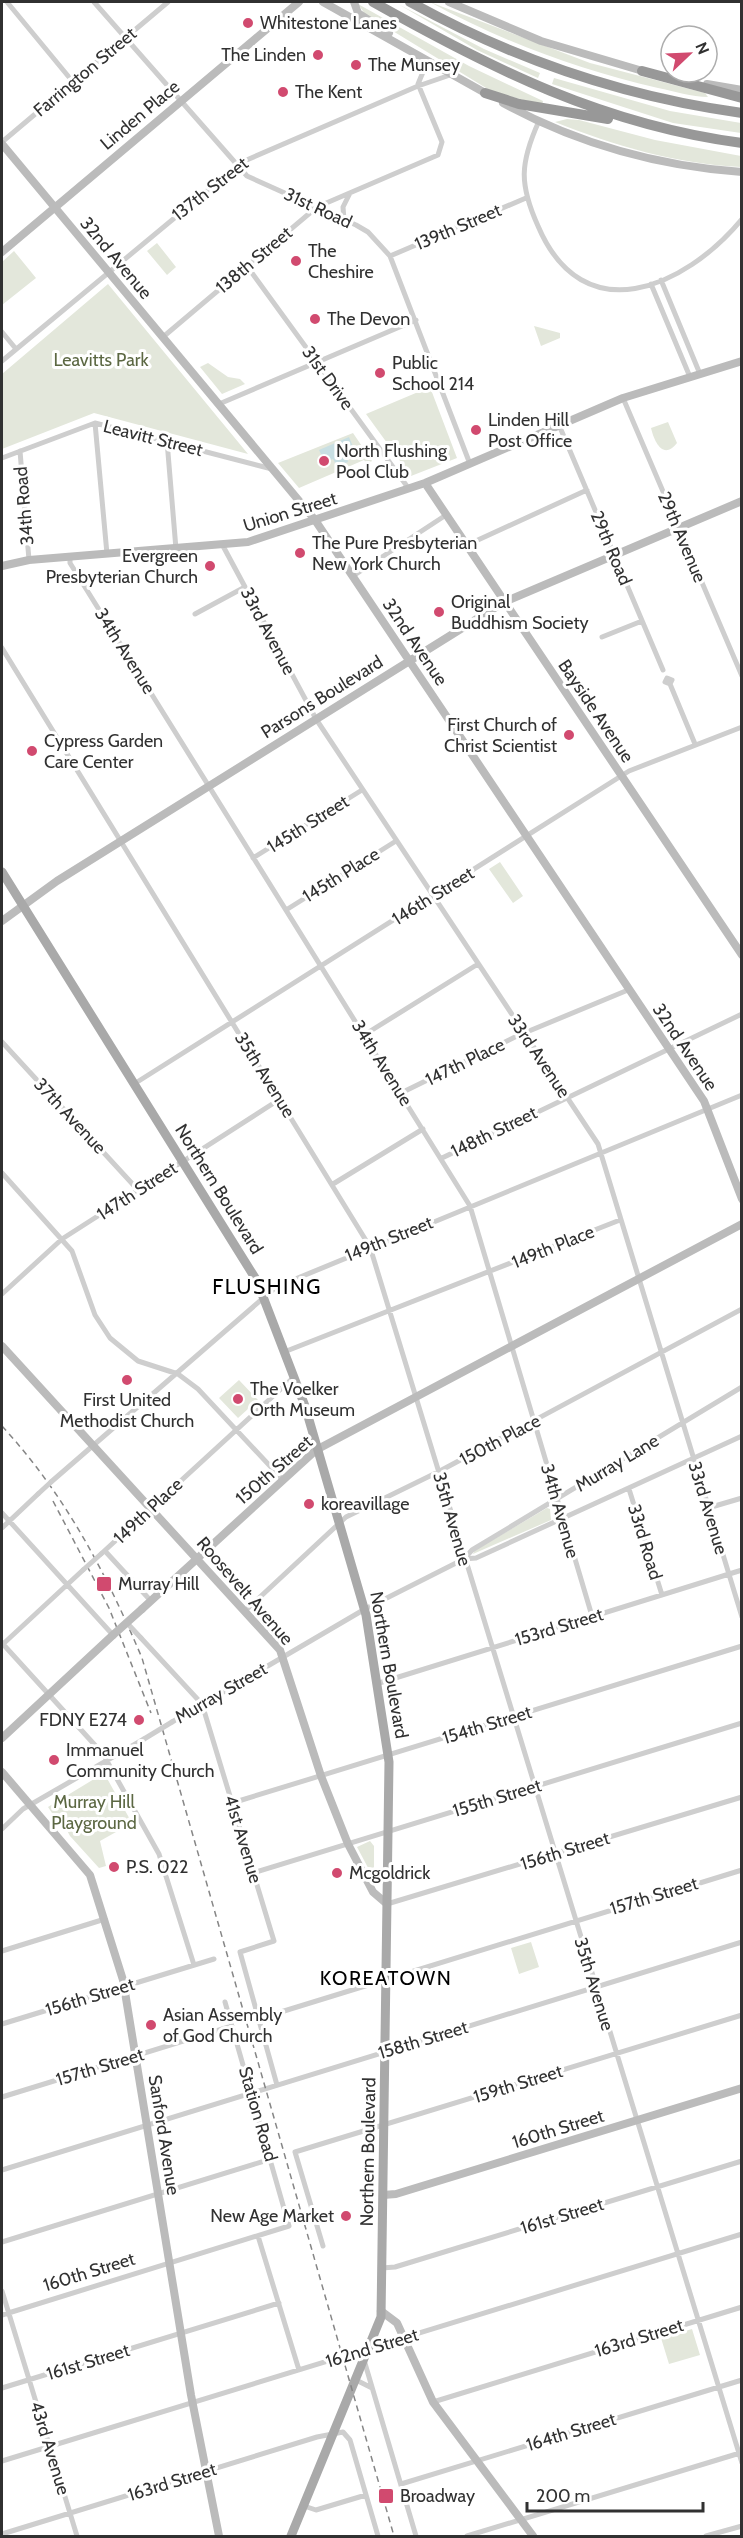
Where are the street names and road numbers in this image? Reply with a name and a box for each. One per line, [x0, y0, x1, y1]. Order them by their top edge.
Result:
street label: Farrington Street [29, 23, 141, 121]
street label: Linden Place [96, 76, 184, 154]
street label: 137th Street [167, 152, 253, 226]
street label: 31st Road [281, 183, 355, 233]
street label: 139th Street [411, 199, 505, 255]
street label: 32nd Avenue [75, 212, 157, 304]
street label: 138th Street [211, 222, 297, 298]
street label: 31st Drive [297, 342, 359, 414]
street label: Leavitt Street [101, 415, 205, 461]
street label: 34th Road [10, 466, 38, 546]
street label: Union Street [240, 487, 340, 537]
street label: 29th Avenue [653, 488, 711, 586]
street label: 29th Road [586, 508, 636, 588]
street label: 33rd Avenue [236, 583, 300, 679]
street label: 32nd Avenue [378, 594, 452, 690]
street label: 34th Avenue [90, 604, 160, 698]
street label: Parsons Boulevard [257, 651, 387, 743]
street label: Bayside Avenue [553, 655, 639, 767]
street label: 145th Street [263, 790, 353, 858]
street label: 145th Place [299, 843, 383, 907]
street label: 146th Street [388, 862, 478, 930]
street label: 32nd Avenue [648, 999, 722, 1095]
street label: 33rd Avenue [503, 1010, 575, 1102]
street label: 34th Avenue [347, 1016, 417, 1110]
street label: 35th Avenue [230, 1028, 300, 1122]
street label: 147th Place [422, 1033, 508, 1091]
street label: 37th Avenue [29, 1073, 111, 1159]
street label: 148th Street [447, 1102, 541, 1162]
street label: Northern Boulevard [170, 1120, 268, 1258]
street label: 147th Street [93, 1157, 181, 1225]
street label: 149th Street [342, 1211, 436, 1267]
street label: 149th Place [509, 1221, 597, 1273]
street label: 150th Place [456, 1410, 544, 1470]
street label: Murray Lane [571, 1430, 663, 1496]
street label: 150th Street [231, 1431, 317, 1509]
street label: 33rd Avenue [683, 1459, 733, 1557]
street label: 34th Avenue [536, 1461, 584, 1561]
street label: 35th Avenue [428, 1470, 476, 1568]
street label: 149th Place [109, 1473, 187, 1549]
street label: 33rd Road [623, 1501, 667, 1583]
street label: Roosevelt Avenue [192, 1532, 298, 1650]
street label: Northern Boulevard [365, 1590, 413, 1740]
street label: 153rd Street [512, 1603, 606, 1651]
street label: Murray Street [171, 1658, 271, 1728]
street label: 154th Street [440, 1701, 534, 1749]
street label: 155th Street [450, 1774, 544, 1822]
street label: 41st Avenue [219, 1792, 267, 1886]
street label: 156th Street [518, 1827, 612, 1875]
street label: 157th Street [607, 1872, 701, 1920]
street label: 35th Avenue [569, 1935, 619, 2033]
street label: 156th Street [43, 1973, 137, 2021]
street label: 158th Street [375, 2016, 471, 2064]
street label: 157th Street [53, 2043, 147, 2091]
street label: 159th Street [471, 2060, 565, 2108]
street label: Station Road [234, 2064, 282, 2164]
street label: Sanford Avenue [144, 2073, 184, 2197]
street label: Northern Boulevard [356, 2077, 380, 2227]
street label: 160th Street [509, 2105, 607, 2153]
street label: 161st Street [518, 2193, 606, 2239]
street label: 160th Street [40, 2248, 138, 2296]
street label: 163rd Street [592, 2314, 686, 2362]
street label: 162nd Street [323, 2323, 421, 2373]
street label: 161st Street [44, 2339, 132, 2385]
street label: 43rd Avenue [25, 2399, 75, 2497]
street label: 164th Street [523, 2408, 619, 2456]
street label: 163rd Street [125, 2458, 219, 2506]

